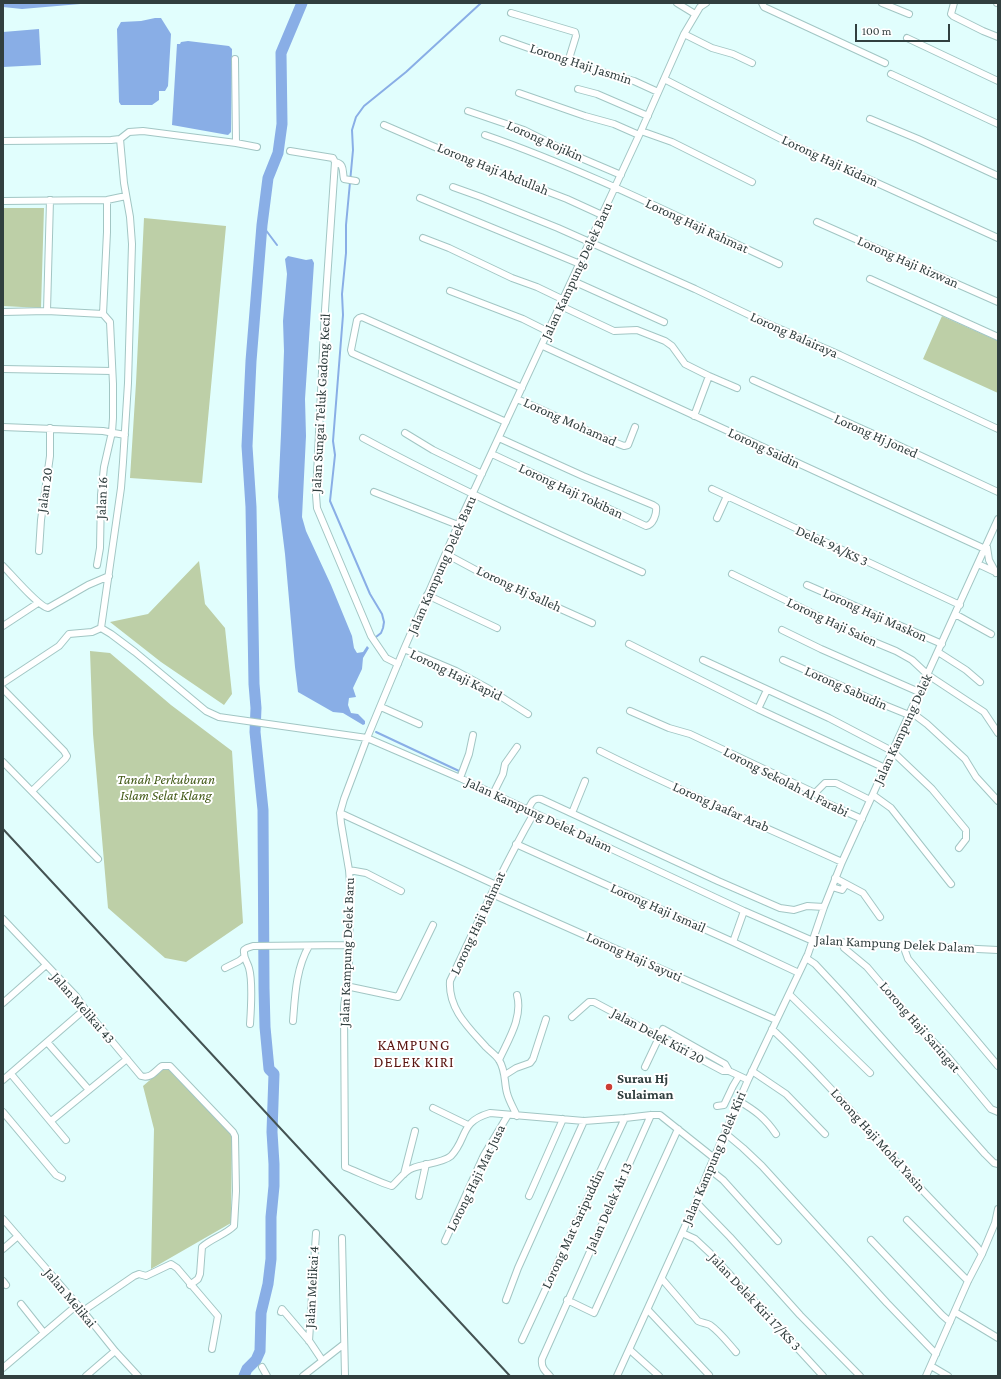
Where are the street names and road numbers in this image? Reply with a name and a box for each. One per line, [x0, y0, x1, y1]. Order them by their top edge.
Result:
street label: Lorong Haji Jasmin [528, 40, 634, 88]
street label: Lorong Rojikin [504, 117, 586, 165]
street label: Lorong Haji Kidam [779, 131, 881, 191]
street label: Lorong Haji Abdullah [435, 139, 551, 199]
street label: Lorong Haji Rahmat [643, 195, 751, 257]
street label: Jalan Kampung Delek Baru [538, 200, 616, 342]
street label: Lorong Haji Rizwan [855, 232, 961, 292]
street label: Lorong Balairaya [747, 308, 841, 362]
street label: Jalan Sungai Teluk Gadong Kecil [308, 313, 334, 493]
street label: Lorong Mohamad [521, 394, 619, 450]
street label: Lorong Hj Joned [832, 410, 920, 462]
street label: Lorong Saidin [725, 424, 803, 472]
street label: Lorong Haji Tokiban [516, 459, 626, 523]
street label: Jalan 20 [34, 466, 56, 514]
street label: Jalan 16 [92, 476, 112, 520]
street label: Jalan Kampung Delek Baru [404, 493, 480, 637]
street label: Delek 9A/KS 3 [793, 522, 871, 570]
street label: Lorong Hj Salleh [474, 562, 564, 616]
street label: Lorong Haji Maskon [820, 584, 930, 646]
street label: Lorong Haji Saien [784, 594, 880, 650]
street label: Lorong Haji Kapid [407, 645, 505, 705]
street label: Lorong Sabudin [802, 662, 890, 714]
street label: Jalan Kampung Delek [870, 671, 936, 787]
street label: Lorong Sekolah Al Farabi [721, 743, 851, 821]
street label: Jalan Kampung Delek Dalam [463, 774, 615, 856]
street label: Lorong Jaafar Arab [670, 778, 772, 836]
street label: Lorong Haji Rahmat [447, 869, 509, 977]
street label: Jalan Kampung Delek Baru [336, 877, 358, 1027]
street label: Lorong Haji Ismail [608, 879, 708, 937]
street label: Lorong Haji Sayuti [584, 928, 684, 986]
street label: Jalan Kampung Delek Dalam [815, 931, 975, 957]
street label: Jalan Melikai 43 [47, 969, 119, 1047]
street label: Lorong Haji Saringat [876, 978, 964, 1076]
street label: Jalan Delek Kiri 20 [609, 1004, 707, 1068]
street label: Lorong Haji Mohd Yasin [827, 1085, 929, 1195]
street label: Jalan Kampung Delek Kiri [678, 1089, 750, 1227]
street label: Lorong Haji Mat Jusa [443, 1122, 509, 1234]
street label: Jalan Delek Air 13 [582, 1160, 636, 1254]
street label: Lorong Mat Saripuddin [538, 1166, 608, 1292]
street label: Jalan Melikai 4 [301, 1245, 323, 1329]
street label: Jalan Delek Kiri 17/KS 3 [705, 1250, 805, 1354]
street label: Jalan Melikai [40, 1265, 100, 1331]

